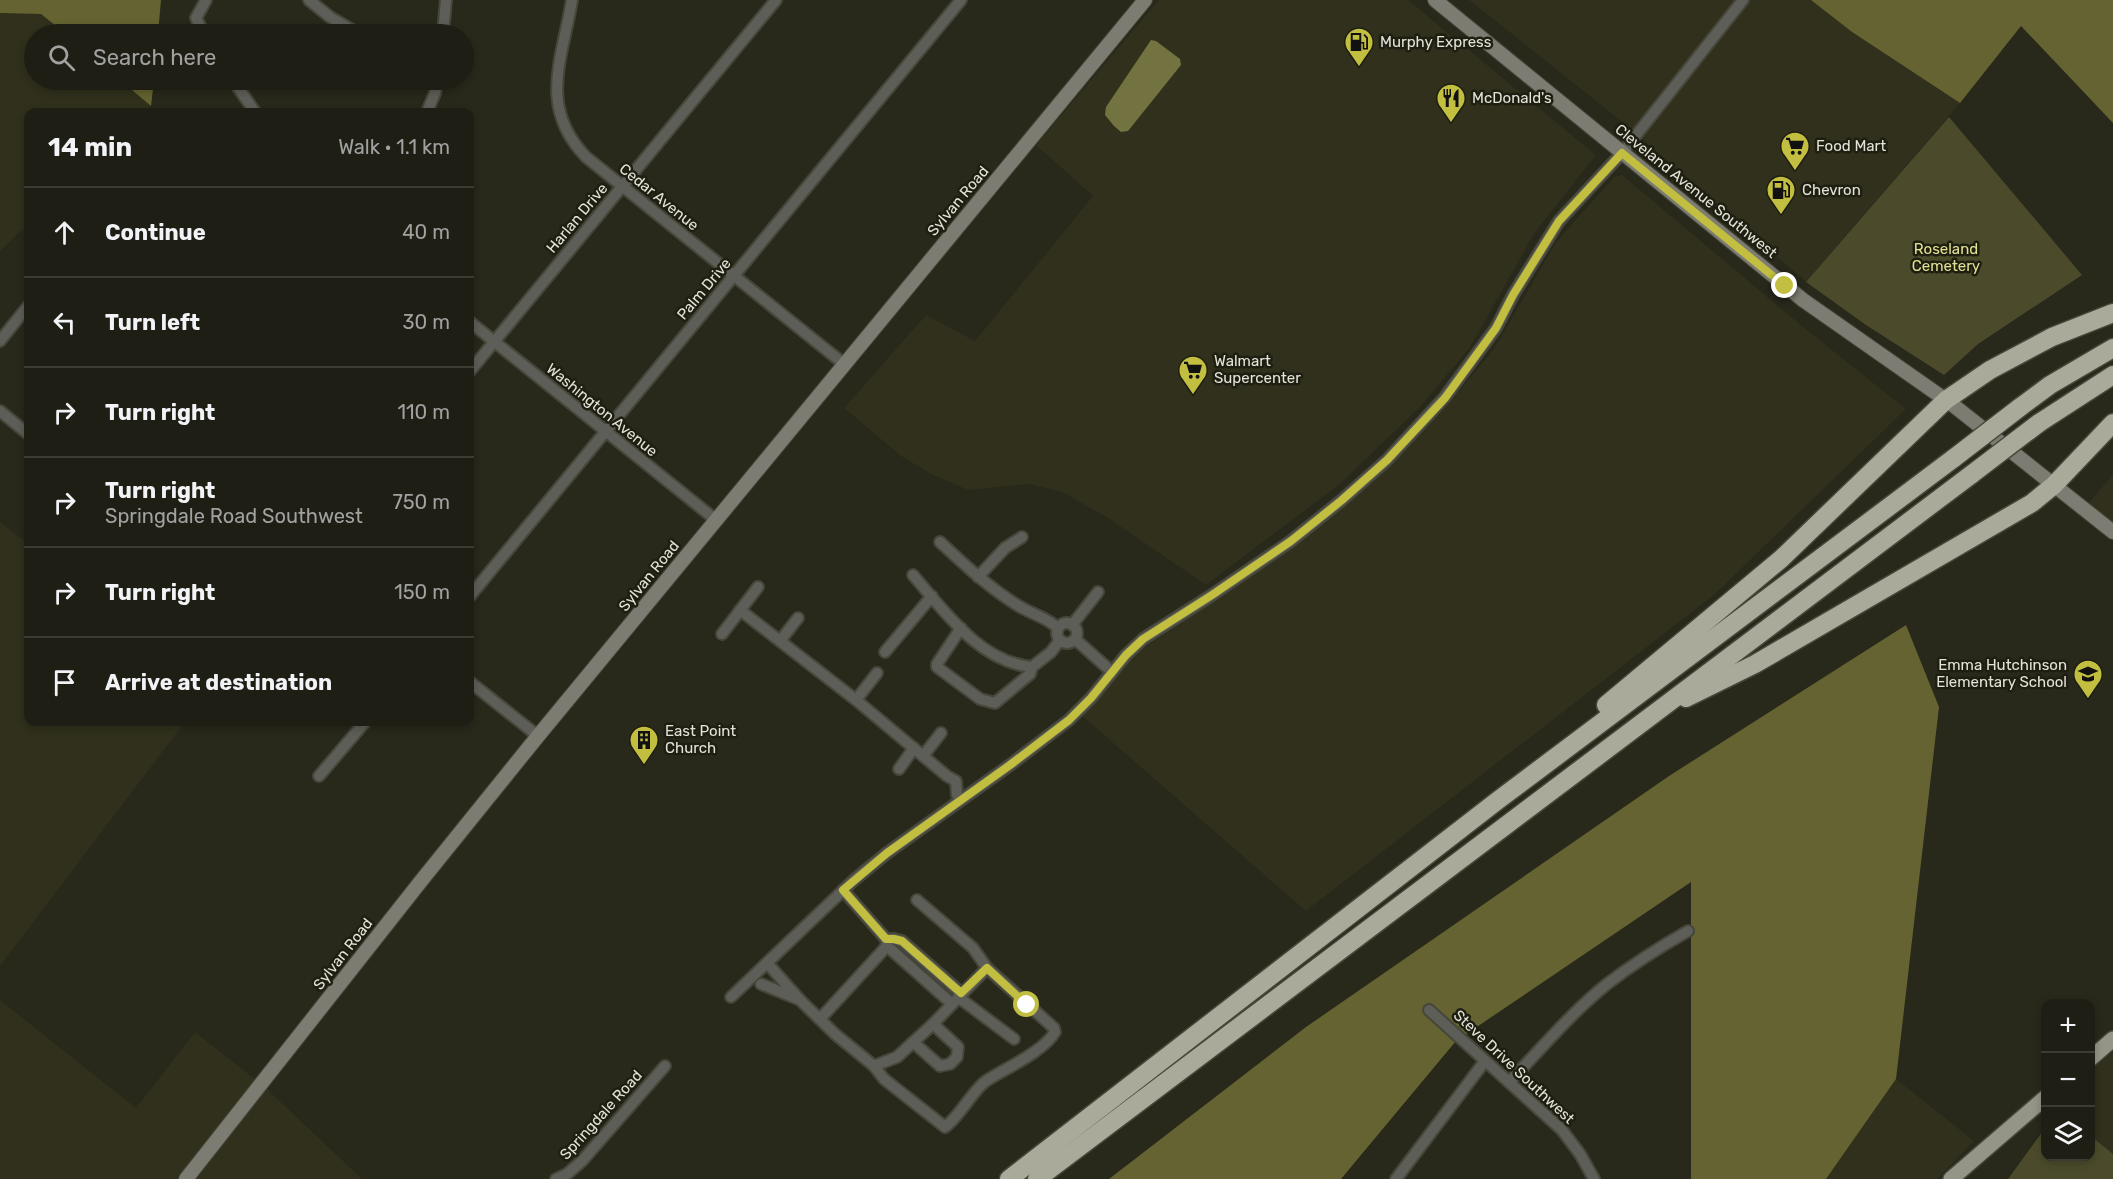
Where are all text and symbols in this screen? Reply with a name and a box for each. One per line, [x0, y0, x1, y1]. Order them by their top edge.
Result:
search box [24, 24, 474, 90]
fuel station icon: Murphy Express [1343, 26, 1375, 68]
place label: Murphy Express [1380, 33, 1492, 51]
icon: search [45, 41, 78, 74]
text: Search here [93, 44, 216, 71]
restaurant icon: McDonald's [1435, 82, 1467, 124]
place label: McDonald's [1472, 89, 1552, 107]
street label: Cleveland Avenue Southwest [1611, 120, 1781, 262]
supermarket icon: Food Mart [1779, 130, 1811, 172]
text: 14 min [48, 132, 132, 163]
text: Walk · 1.1 km [338, 135, 450, 159]
place label: Food Mart [1816, 137, 1886, 155]
street label: Cedar Avenue [616, 160, 702, 234]
street label: Sylvan Road [924, 162, 992, 240]
fuel station icon: Chevron [1765, 174, 1797, 216]
street label: Harlan Drive [543, 179, 611, 257]
place label: Chevron [1802, 181, 1861, 199]
icon: ahead [48, 216, 81, 249]
text: Continue [105, 219, 206, 246]
text: 40 m [402, 220, 450, 244]
park label: Roseland Cemetery [1912, 240, 1980, 275]
street label: Palm Drive [673, 255, 735, 323]
route end [1771, 272, 1797, 298]
icon: left [48, 306, 81, 339]
text: Turn left [105, 309, 200, 336]
text: 30 m [403, 310, 450, 334]
place label: Walmart Supercenter [1214, 352, 1301, 387]
supermarket icon: Walmart Supercenter [1177, 354, 1209, 396]
street label: Washington Avenue [543, 360, 661, 460]
icon: right [48, 396, 81, 429]
text: Turn right [105, 399, 215, 426]
text: 110 m [398, 400, 450, 424]
text: Turn right [105, 477, 215, 504]
icon: right [48, 486, 81, 519]
text: 750 m [392, 490, 450, 514]
text: Springdale Road Southwest [105, 504, 363, 528]
street label: Sylvan Road [615, 537, 683, 615]
icon: right [48, 576, 81, 609]
text: Turn right [105, 579, 215, 606]
text: 150 m [394, 580, 450, 604]
place label: Emma Hutchinson Elementary School [1936, 656, 2067, 691]
school or university icon: Emma Hutchinson Elementary School [2072, 658, 2104, 700]
icon: arrive [48, 666, 81, 699]
text: Arrive at destination [105, 669, 332, 696]
place label: East Point Church [665, 722, 736, 757]
building icon: East Point Church [628, 724, 660, 766]
street label: Sylvan Road [309, 915, 377, 993]
route start [1013, 991, 1039, 1017]
map controls [2041, 999, 2095, 1161]
button: + [2041, 999, 2095, 1053]
street label: Steve Drive Southwest [1450, 1006, 1578, 1128]
button: − [2041, 1053, 2095, 1107]
street label: Springdale Road [556, 1067, 646, 1163]
button: layers [2041, 1107, 2095, 1161]

